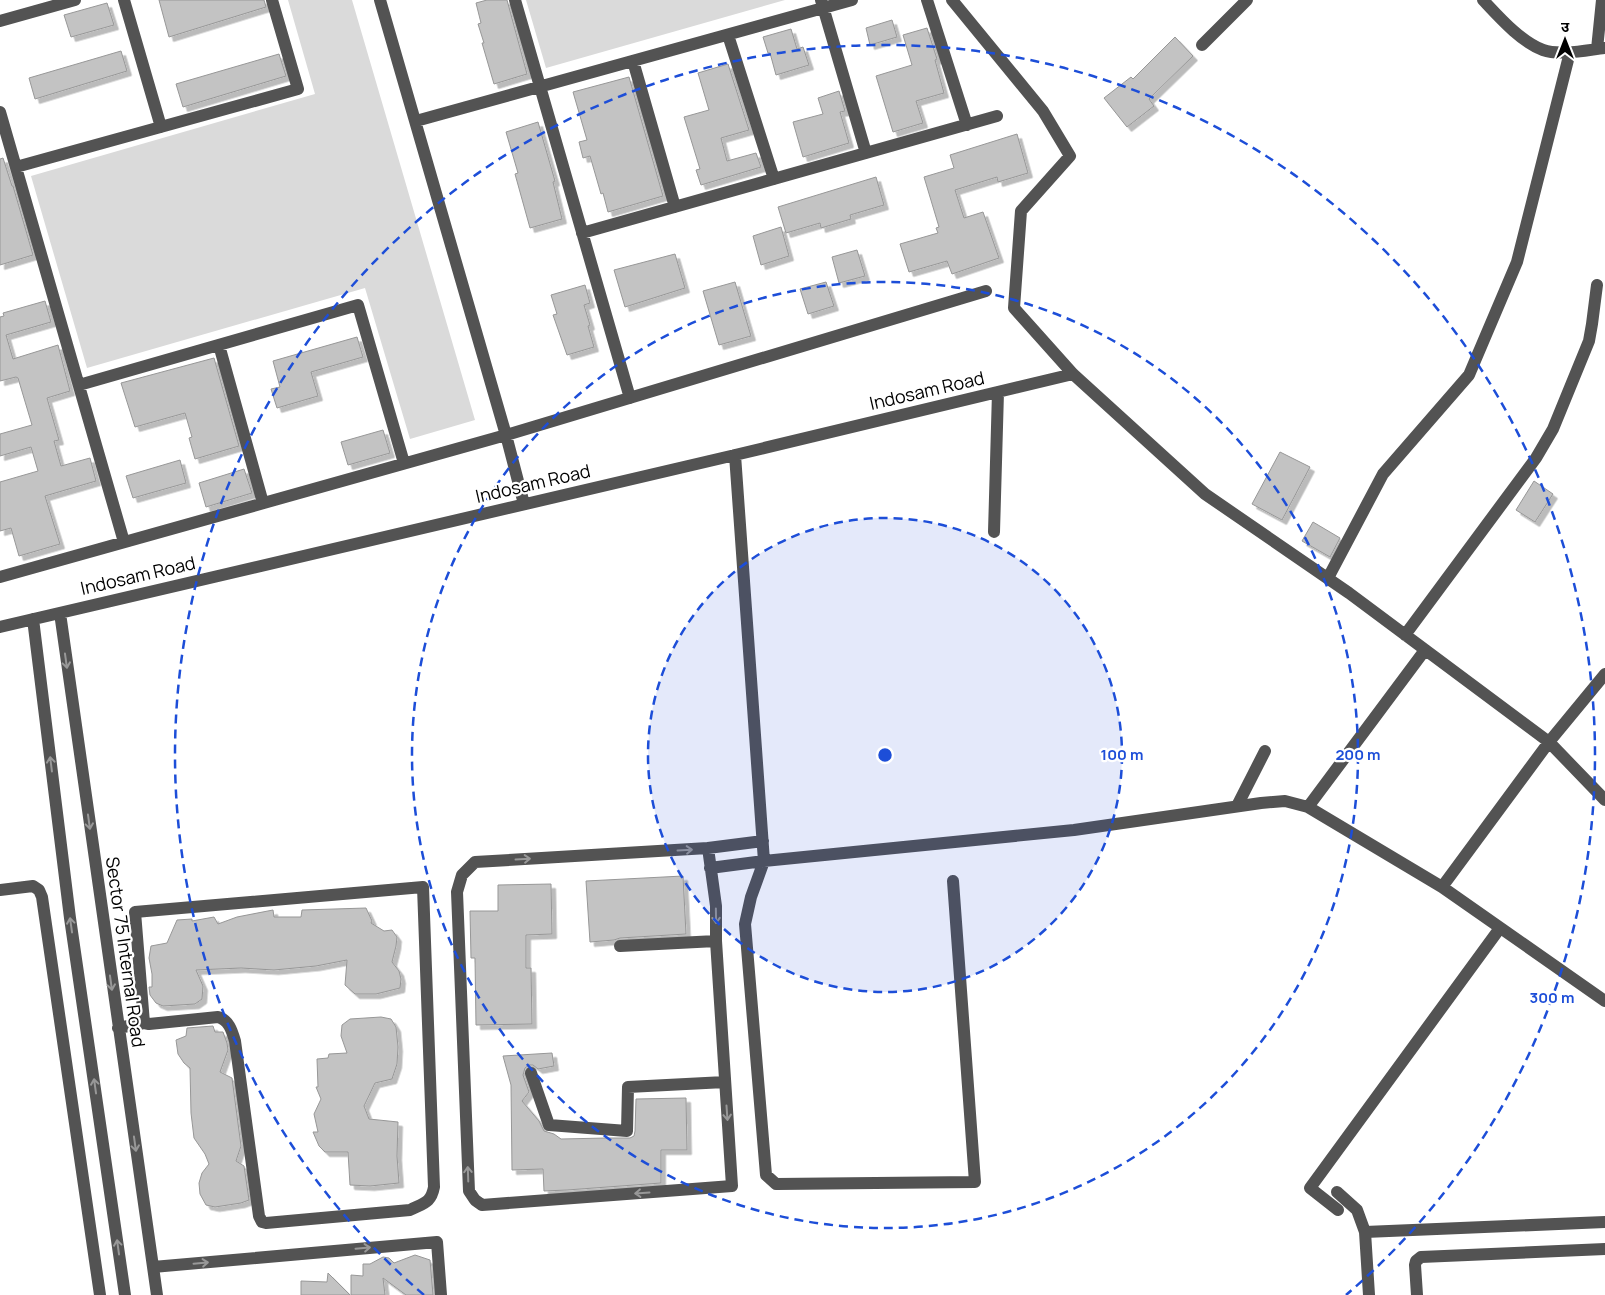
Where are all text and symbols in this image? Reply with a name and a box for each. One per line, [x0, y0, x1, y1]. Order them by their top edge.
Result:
north arrow [1540, 15, 1590, 65]
text: उ [1561, 17, 1570, 36]
street label: Indosam Road [867, 365, 986, 415]
street label: Indosam Road [473, 458, 592, 508]
street label: Indosam Road [78, 550, 197, 600]
one-way arrow [61, 653, 71, 669]
text: 100 m [1101, 744, 1143, 765]
text: 200 m [1335, 744, 1381, 765]
centre of rings [876, 746, 894, 764]
one-way arrow [46, 756, 56, 772]
one-way arrow [84, 814, 94, 830]
one-way arrow [677, 845, 693, 854]
street label: Sector 75 Internal Road [101, 855, 151, 1049]
one-way arrow [515, 855, 531, 864]
one-way arrow [711, 908, 721, 924]
one-way arrow [66, 918, 76, 934]
one-way arrow [106, 975, 116, 991]
text: 300 m [1530, 987, 1574, 1008]
one-way arrow [89, 1078, 99, 1094]
one-way arrow [723, 1105, 732, 1121]
one-way arrow [130, 1136, 140, 1152]
one-way arrow [463, 1167, 473, 1183]
one-way arrow [635, 1188, 651, 1198]
one-way arrow [113, 1239, 123, 1255]
one-way arrow [355, 1243, 371, 1253]
one-way arrow [193, 1258, 209, 1267]

